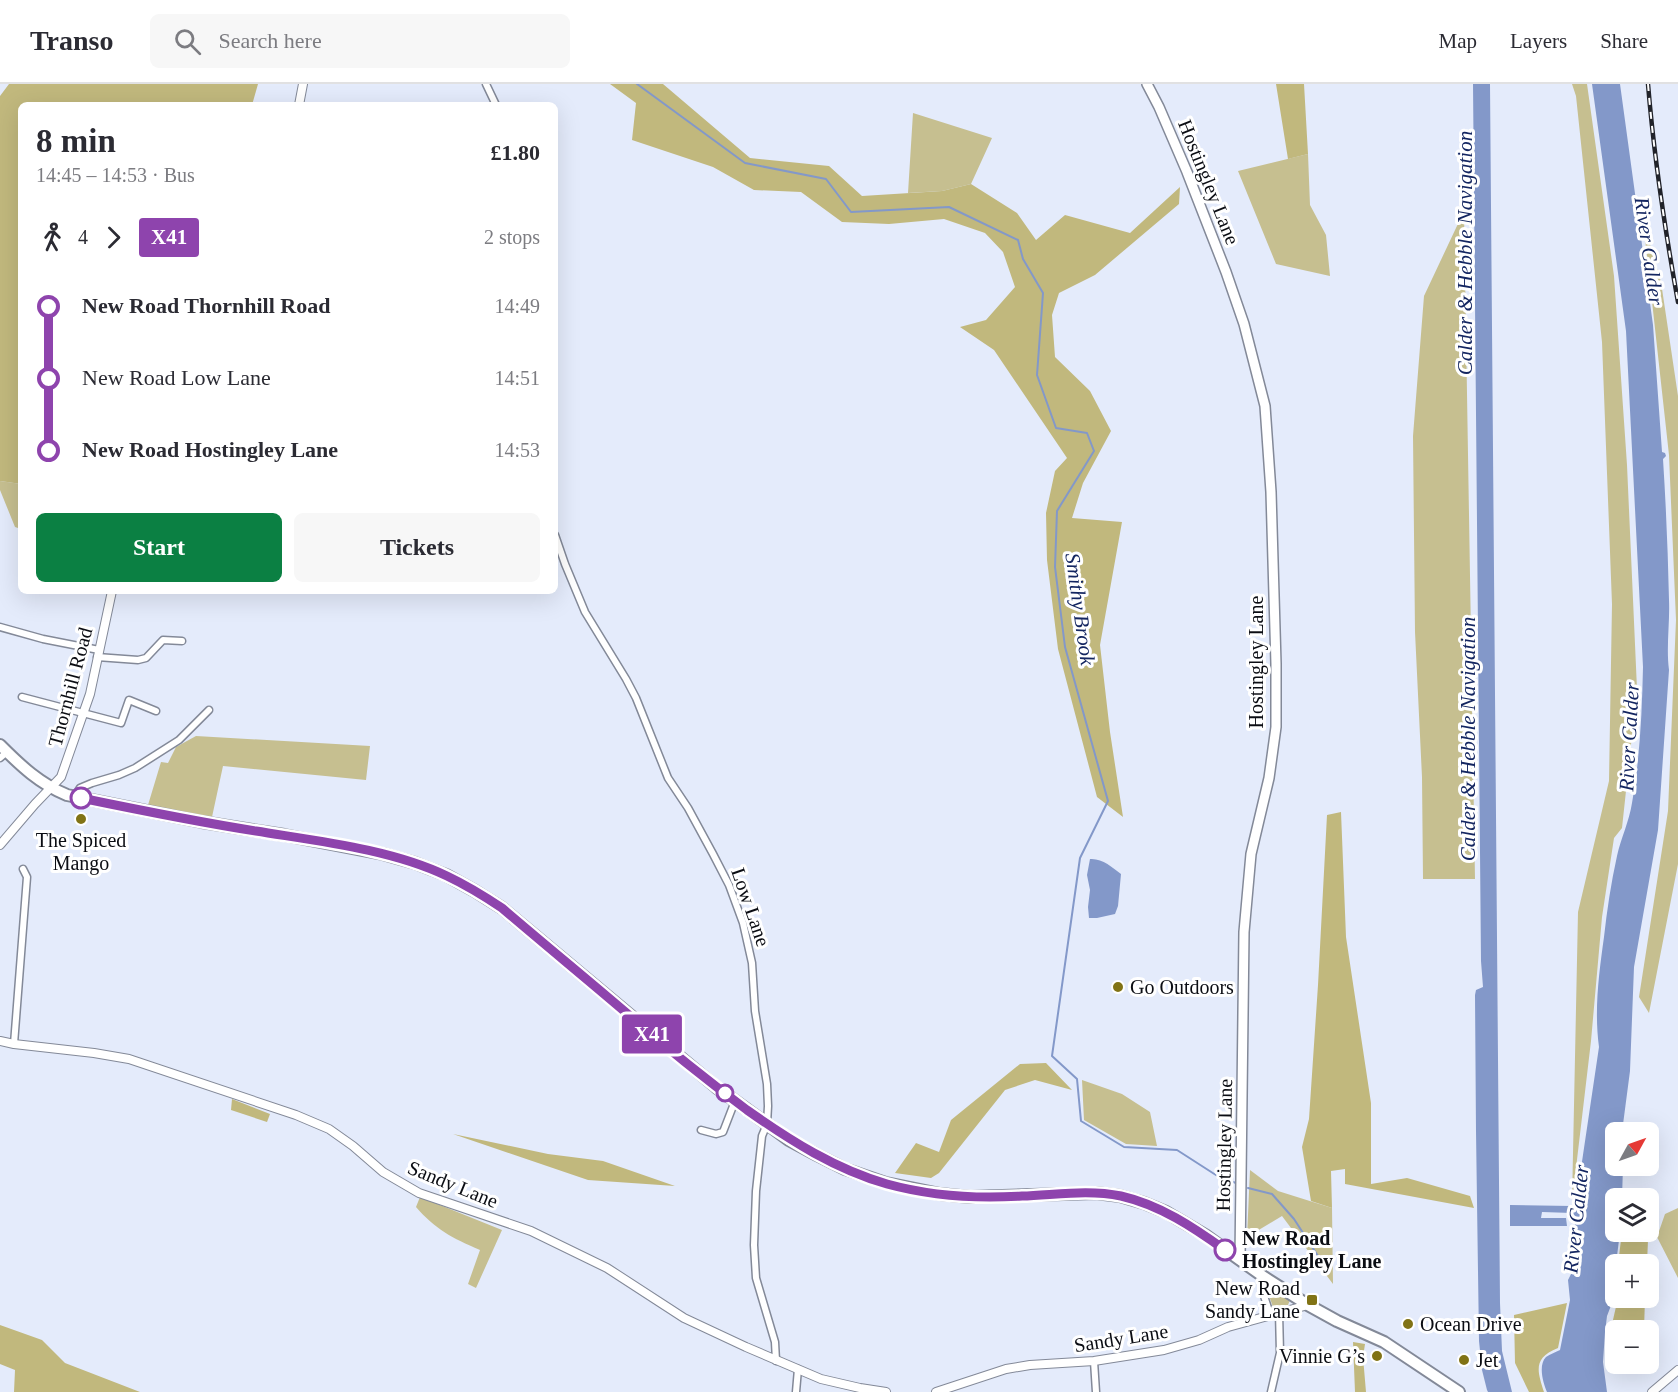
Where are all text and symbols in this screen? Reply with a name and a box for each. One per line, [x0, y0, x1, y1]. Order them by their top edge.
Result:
search box [150, 14, 570, 68]
text: Transo [30, 25, 114, 56]
icon: search [171, 25, 204, 58]
text: Search here [219, 28, 322, 53]
text: Map [1439, 29, 1477, 53]
text: Layers [1510, 29, 1567, 53]
text: Share [1600, 29, 1648, 53]
street label: Hostingley Lane [1173, 116, 1244, 248]
text: 8 min [36, 123, 116, 159]
water label: Calder & Hebble Navigation [1453, 131, 1477, 375]
text: £1.80 [491, 140, 540, 165]
text: 14:45 – 14:53 · Bus [36, 164, 195, 186]
water label: River Calder [1629, 194, 1669, 307]
icon: walk [36, 221, 69, 254]
icon: forward [97, 221, 130, 254]
text: X41 [151, 225, 187, 249]
text: 4 [78, 226, 88, 248]
text: 2 stops [484, 226, 540, 248]
text: New Road Thornhill Road [82, 293, 330, 318]
text: 14:49 [494, 295, 540, 317]
text: New Road Low Lane [82, 365, 271, 390]
text: 14:51 [494, 367, 540, 389]
text: New Road Hostingley Lane [82, 437, 338, 462]
text: 14:53 [494, 439, 540, 461]
button: Start [36, 513, 282, 582]
button: Tickets [294, 513, 540, 582]
water label: Smithy Brook [1060, 551, 1100, 667]
street label: Hostingley Lane [1245, 596, 1268, 728]
water label: Calder & Hebble Navigation [1456, 617, 1480, 861]
street label: Thornhill Road [43, 625, 97, 749]
water label: River Calder [1614, 681, 1644, 793]
unlabelled marker [70, 787, 92, 809]
marker: The Spiced Mango [74, 812, 88, 826]
place label: The Spiced Mango [36, 829, 126, 875]
street label: Low Lane [727, 865, 775, 949]
place label: Go Outdoors [1130, 976, 1234, 998]
marker: Go Outdoors [1111, 980, 1125, 994]
line badge: X41 [618, 1014, 686, 1054]
text: X41 [634, 1022, 670, 1046]
street label: Hostingley Lane [1212, 1078, 1237, 1212]
unlabelled marker [716, 1084, 734, 1102]
north arrow [1605, 1122, 1659, 1176]
map controls [1605, 1122, 1659, 1374]
street label: Sandy Lane [404, 1156, 501, 1213]
water label: River Calder [1558, 1163, 1594, 1275]
button: layers [1605, 1188, 1659, 1242]
place label: New Road Hostingley Lane [1242, 1227, 1382, 1273]
marker: New Road Hostingley Lane [1214, 1239, 1236, 1261]
button: + [1605, 1254, 1659, 1308]
place label: New Road Sandy Lane [1205, 1277, 1300, 1323]
marker: New Road Sandy Lane [1305, 1293, 1319, 1307]
place label: Ocean Drive [1420, 1313, 1522, 1335]
marker: Ocean Drive [1401, 1317, 1415, 1331]
street label: Sandy Lane [1072, 1320, 1170, 1357]
button: − [1605, 1320, 1659, 1374]
place label: Vinnie G’s [1279, 1345, 1365, 1367]
marker: Vinnie G’s [1370, 1349, 1384, 1363]
place label: Jet [1476, 1349, 1499, 1371]
marker: Jet [1457, 1353, 1471, 1367]

